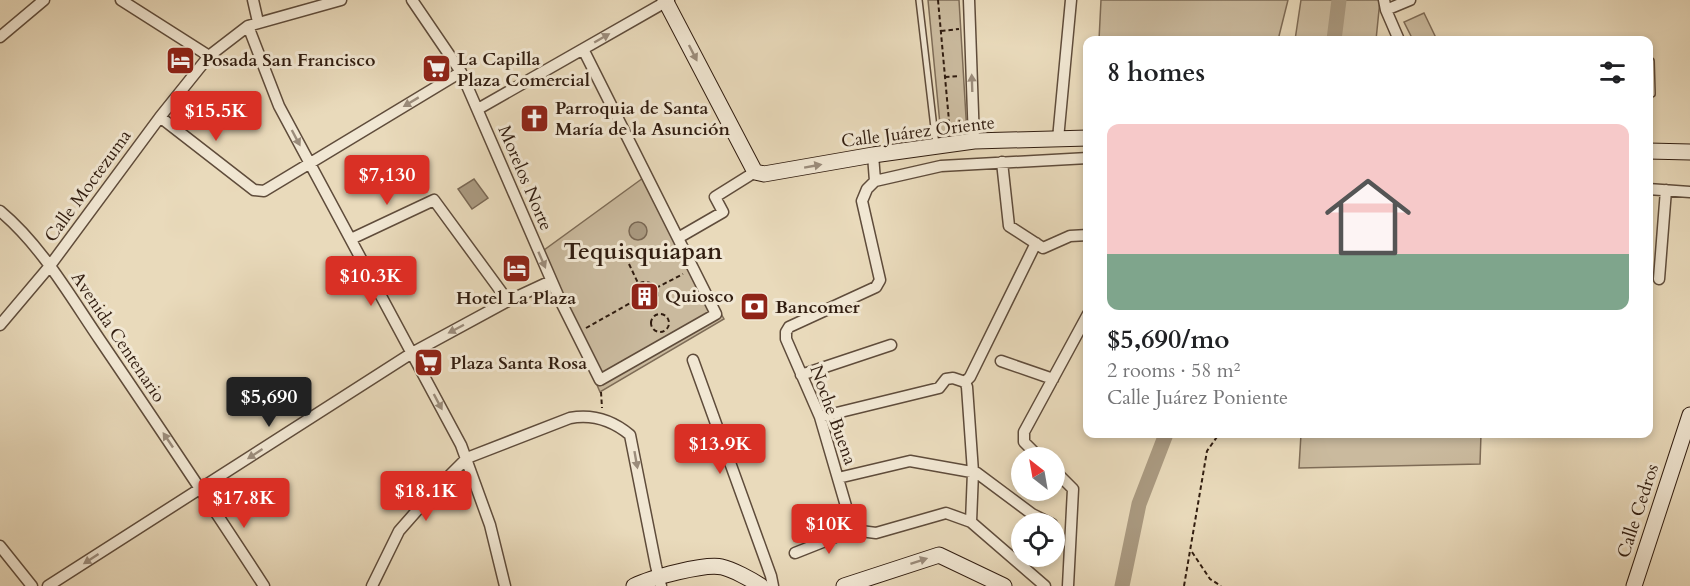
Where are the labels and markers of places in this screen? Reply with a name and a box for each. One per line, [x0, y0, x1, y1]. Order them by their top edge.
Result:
hotel icon: Posada San Francisco [165, 44, 197, 76]
place label: La Capilla Plaza Comercial [457, 47, 590, 93]
place label: Posada San Francisco [202, 48, 375, 73]
supermarket icon: La Capilla Plaza Comercial [420, 53, 452, 85]
pin: $15.5K [167, 91, 265, 142]
place label: Parroquia de Santa María de la Asunción [555, 96, 730, 142]
church icon: Parroquia de Santa María de la Asunción [518, 102, 550, 134]
pin: $7,130 [338, 155, 436, 206]
hotel icon: Hotel La Plaza [500, 253, 532, 285]
pin: $10.3K [322, 256, 420, 307]
building icon: Quiosco [628, 280, 660, 312]
place label: Quiosco [665, 284, 734, 309]
place label: Hotel La Plaza [456, 286, 576, 311]
bank icon: Bancomer [738, 291, 770, 323]
place label: Bancomer [775, 295, 860, 320]
supermarket icon: Plaza Santa Rosa [413, 347, 445, 379]
place label: Plaza Santa Rosa [450, 351, 587, 376]
pin: $5,690 [220, 377, 318, 428]
pin: $13.9K [671, 424, 769, 475]
pin: $18.1K [377, 471, 475, 522]
pin: $17.8K [195, 478, 293, 529]
pin: $10K [793, 504, 865, 555]

